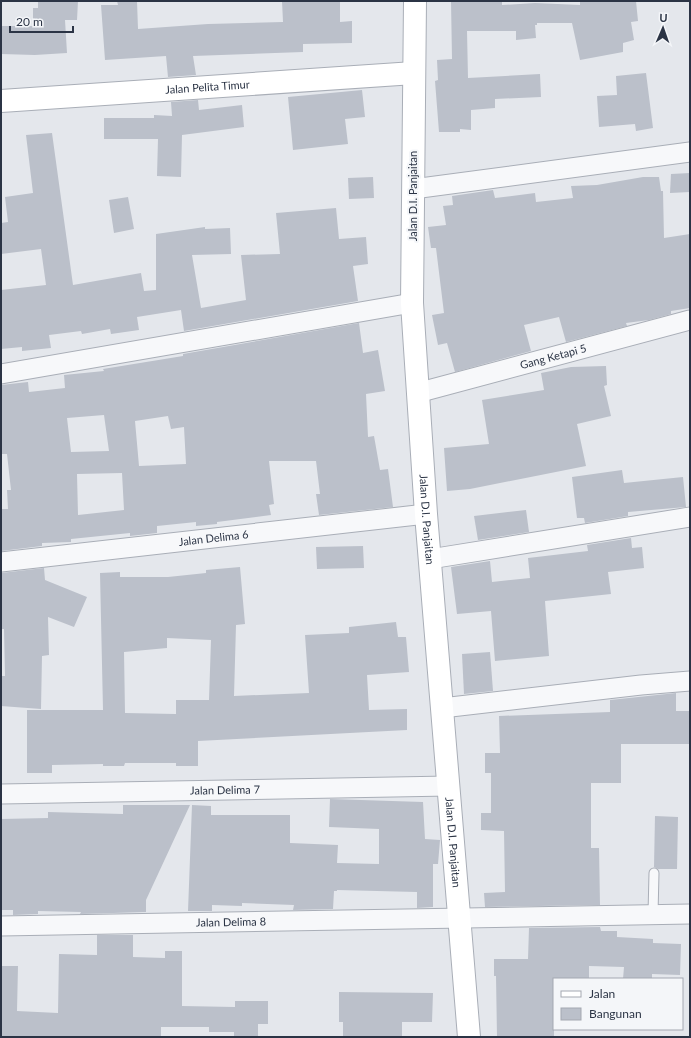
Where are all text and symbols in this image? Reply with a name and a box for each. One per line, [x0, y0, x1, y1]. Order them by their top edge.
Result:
scale bar [10, 8, 73, 34]
north arrow [643, 8, 683, 48]
text: U [659, 11, 668, 24]
text: 20 m [16, 14, 43, 29]
street label: Jalan Pelita Timur [165, 77, 250, 96]
street label: Jalan D.I. Panjaitan [406, 151, 419, 241]
street label: Gang Ketapi 5 [518, 341, 588, 371]
street label: Jalan D.I. Panjaitan [417, 474, 437, 565]
street label: Jalan Delima 6 [178, 527, 249, 548]
street label: Jalan Delima 7 [190, 782, 260, 797]
street label: Jalan D.I. Panjaitan [443, 797, 464, 888]
street label: Jalan Delima 8 [196, 914, 266, 929]
legend [553, 978, 683, 1030]
text: Jalan [589, 986, 615, 1001]
text: Bangunan [589, 1006, 642, 1021]

